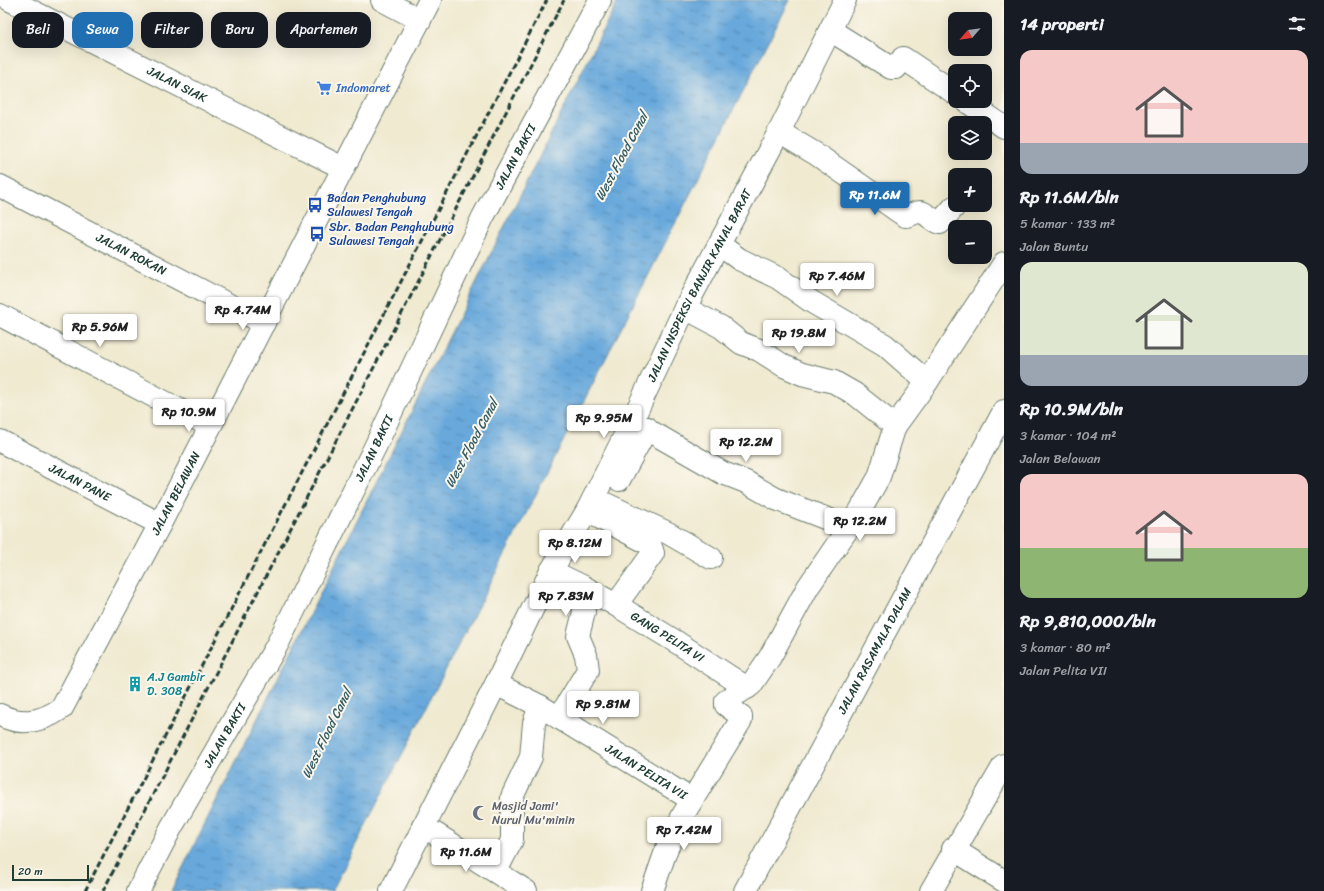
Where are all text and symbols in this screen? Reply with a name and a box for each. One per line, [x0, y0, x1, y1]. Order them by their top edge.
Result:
text: 14 properti [1020, 9, 1104, 39]
chip: Beli [12, 12, 64, 48]
chip: Sewa [72, 12, 133, 48]
chip: Filter [141, 12, 203, 48]
chip: Baru [211, 12, 268, 48]
chip: Apartemen [276, 12, 371, 48]
north arrow [948, 12, 992, 56]
map controls [948, 12, 992, 264]
icon: filters [1286, 13, 1308, 35]
street label: JALAN SIAK [142, 59, 211, 109]
button: locate [948, 64, 992, 108]
icon: home [1128, 76, 1200, 148]
place label: Indomaret [335, 77, 391, 99]
supermarket icon: Indomaret [315, 79, 333, 97]
water label: West Flood Canal [588, 105, 656, 205]
button: layers [948, 116, 992, 160]
street label: JALAN BAKTI [488, 119, 543, 195]
button: + [948, 168, 992, 212]
pin: Rp 11.6M [834, 182, 916, 216]
text: Rp 11.6M/bln [1020, 182, 1119, 212]
text: Rp 11.6M [849, 183, 901, 206]
street label: JALAN INSPEKSI BANJIR KANAL BARAT [640, 184, 758, 386]
place label: Badan Penghubung Sulawesi Tengah [327, 187, 426, 223]
bus stop icon: Badan Penghubung Sulawesi Tengah [306, 196, 324, 214]
text: 5 kamar · 133 m² [1020, 212, 1115, 235]
place label: Sbr. Badan Penghubung Sulawesi Tengah [329, 216, 454, 252]
button: − [948, 220, 992, 264]
bus stop icon: Sbr. Badan Penghubung Sulawesi Tengah [308, 225, 326, 243]
street label: JALAN ROKAN [91, 226, 171, 282]
text: Jalan Buntu [1020, 235, 1088, 258]
pin: Rp 7.46M [796, 263, 878, 297]
text: Rp 7.46M [809, 264, 865, 287]
icon: home [1128, 288, 1200, 360]
pin: Rp 4.74M [202, 297, 284, 331]
text: Rp 4.74M [215, 298, 271, 321]
pin: Rp 5.96M [59, 314, 141, 348]
text: Rp 5.96M [72, 315, 128, 338]
pin: Rp 19.8M [758, 320, 840, 354]
text: Rp 19.8M [772, 321, 826, 344]
water label: West Flood Canal [438, 392, 506, 492]
text: Rp 10.9M/bln [1020, 394, 1123, 424]
pin: Rp 10.9M [148, 399, 230, 433]
text: Rp 10.9M [162, 400, 216, 423]
pin: Rp 9.95M [563, 405, 645, 439]
text: Rp 9.95M [576, 406, 632, 429]
street label: JALAN BAKTI [348, 410, 400, 486]
text: 3 kamar · 104 m² [1020, 424, 1116, 447]
pin: Rp 12.2M [705, 429, 787, 463]
text: Rp 12.2M [719, 430, 773, 453]
street label: JALAN BELAWAN [144, 447, 207, 540]
text: Jalan Belawan [1020, 447, 1101, 470]
street label: JALAN PANE [44, 457, 116, 508]
icon: home [1128, 500, 1200, 572]
pin: Rp 12.2M [819, 508, 901, 542]
text: Rp 12.2M [833, 509, 887, 532]
pin: Rp 8.12M [534, 530, 616, 564]
text: Rp 8.12M [548, 531, 602, 554]
pin: Rp 7.83M [525, 583, 607, 617]
street label: JALAN RASAMALA DALAM [831, 583, 918, 719]
text: Rp 7.83M [538, 584, 594, 607]
street label: GANG PELITA VI [626, 605, 709, 669]
text: Rp 9,810,000/bln [1020, 606, 1156, 636]
text: 3 kamar · 80 m² [1020, 636, 1111, 659]
text: Jalan Pelita VII [1020, 659, 1107, 682]
place label: A.J Gambir D. 308 [146, 666, 206, 702]
building icon: A.J Gambir D. 308 [126, 675, 144, 693]
water label: West Flood Canal [295, 681, 360, 782]
pin: Rp 9.81M [562, 691, 644, 725]
text: Rp 9.81M [576, 692, 630, 715]
street label: JALAN BAKTI [197, 698, 253, 773]
street label: JALAN PELITA VII [600, 737, 693, 806]
place label: Masjid Jami' Nurul Mu'minin [492, 795, 575, 831]
mosque icon: Masjid Jami' Nurul Mu'minin [471, 804, 489, 822]
pin: Rp 7.42M [643, 817, 725, 851]
text: Rp 7.42M [656, 818, 712, 841]
pin: Rp 11.6M [425, 839, 507, 873]
text: Rp 11.6M [440, 840, 492, 863]
text: 20 m [18, 862, 43, 881]
scale bar [12, 863, 89, 882]

